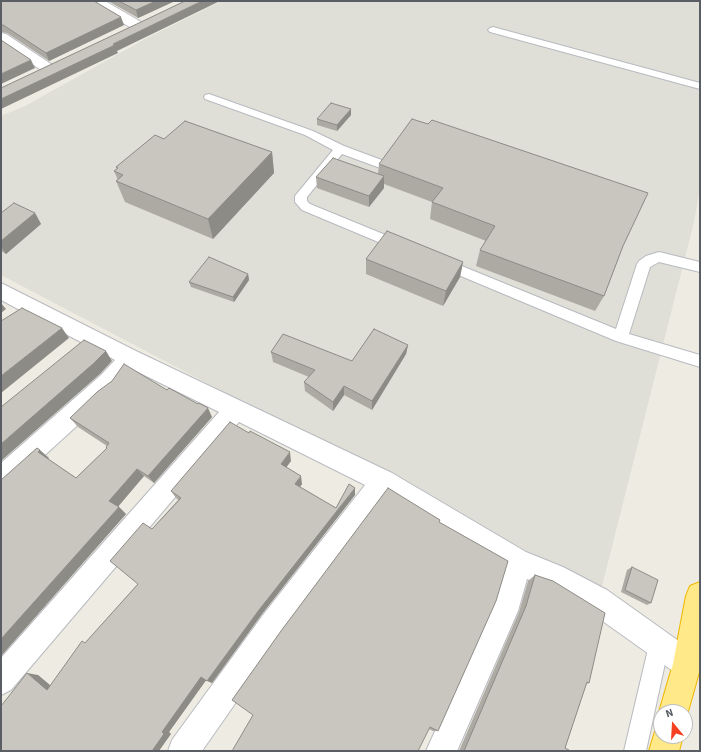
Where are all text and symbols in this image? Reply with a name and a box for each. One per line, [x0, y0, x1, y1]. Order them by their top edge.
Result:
north arrow [653, 704, 693, 744]
text: N [664, 705, 675, 721]

